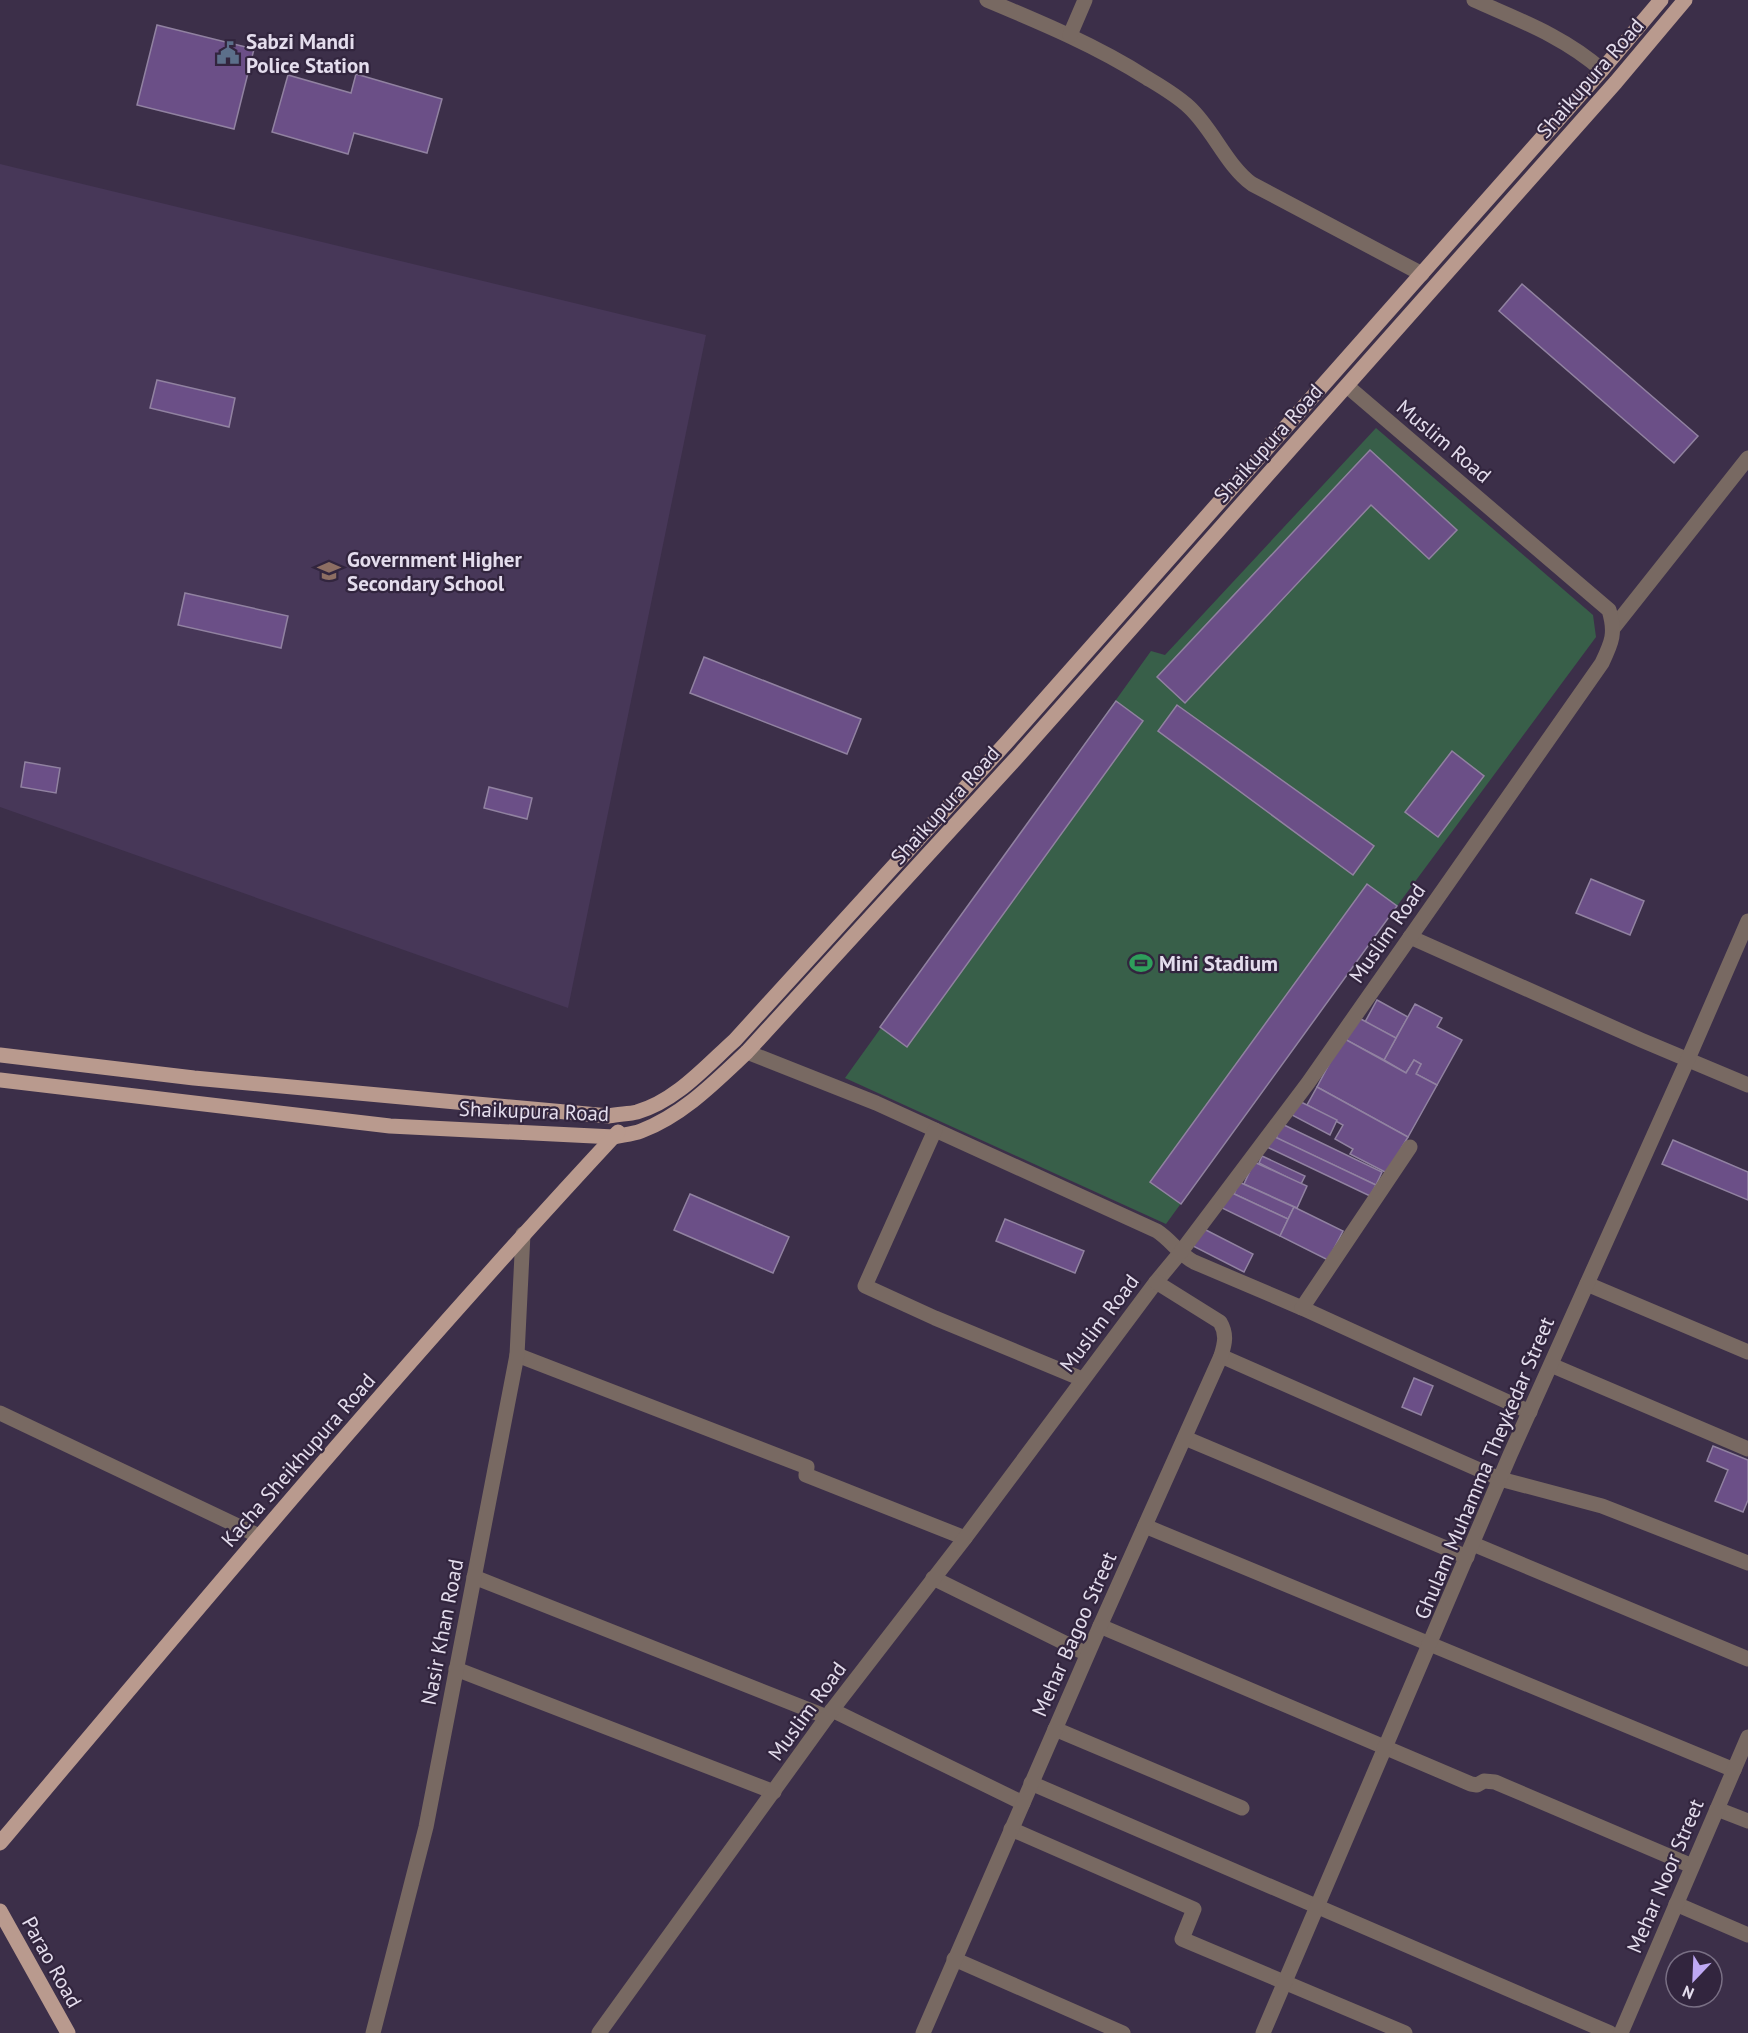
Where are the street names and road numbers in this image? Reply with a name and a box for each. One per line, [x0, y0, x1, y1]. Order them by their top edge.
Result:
street label: Shaikupura Road [1530, 12, 1650, 144]
street label: Shaikupura Road [1208, 378, 1328, 508]
street label: Muslim Road [1391, 393, 1497, 489]
street label: Shaikupura Road [885, 740, 1005, 870]
street label: Muslim Road [1343, 878, 1431, 988]
street label: Shaikupura Road [458, 1095, 610, 1127]
street label: Muslim Road [1053, 1269, 1145, 1377]
street label: Ghulam Muhamma Theykedar Street [1408, 1313, 1560, 1623]
street label: Kacha Sheikhupura Road [215, 1367, 381, 1553]
street label: Mehar Bagoo Street [1026, 1547, 1122, 1721]
street label: Nasir Khan Road [415, 1557, 469, 1707]
street label: Muslim Road [762, 1656, 852, 1766]
street label: Mehar Noor Street [1620, 1795, 1710, 1957]
street label: Parao Road [16, 1912, 88, 2012]

